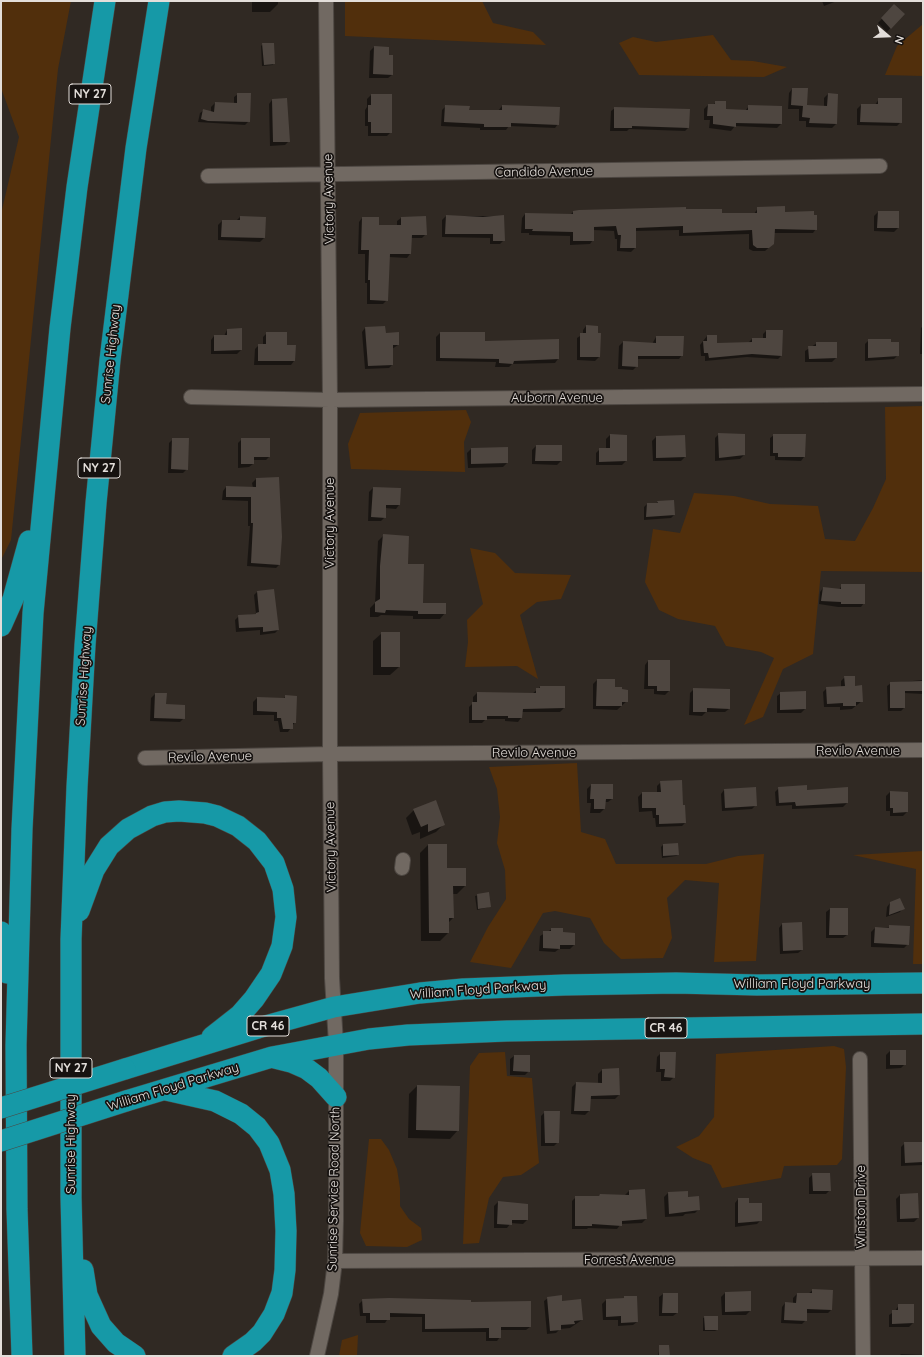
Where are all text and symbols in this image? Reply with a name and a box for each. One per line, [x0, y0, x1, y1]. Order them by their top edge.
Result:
north arrow [868, 16, 908, 56]
text: N [891, 34, 907, 46]
road number: NY 27 [69, 84, 111, 104]
street label: Victory Avenue [320, 153, 338, 245]
street label: Candido Avenue [495, 163, 593, 181]
street label: Sunrise Highway [98, 304, 124, 404]
street label: Auborn Avenue [511, 390, 603, 406]
road number: NY 27 [78, 458, 120, 478]
street label: Victory Avenue [322, 478, 338, 568]
street label: Sunrise Highway [73, 626, 95, 726]
street label: Revilo Avenue [816, 743, 900, 759]
street label: Revilo Avenue [492, 745, 576, 761]
street label: Revilo Avenue [168, 748, 252, 766]
street label: Victory Avenue [322, 801, 340, 893]
street label: William Floyd Parkway [734, 976, 870, 992]
street label: William Floyd Parkway [409, 977, 547, 1003]
road number: CR 46 [247, 1016, 289, 1036]
road number: CR 46 [645, 1018, 687, 1038]
road number: NY 27 [50, 1058, 92, 1078]
street label: William Floyd Parkway [105, 1060, 241, 1114]
street label: Sunrise Highway [63, 1094, 79, 1194]
street label: Sunrise Service Road North [325, 1107, 343, 1271]
street label: Winston Drive [853, 1165, 869, 1249]
street label: Forrest Avenue [584, 1252, 674, 1268]

